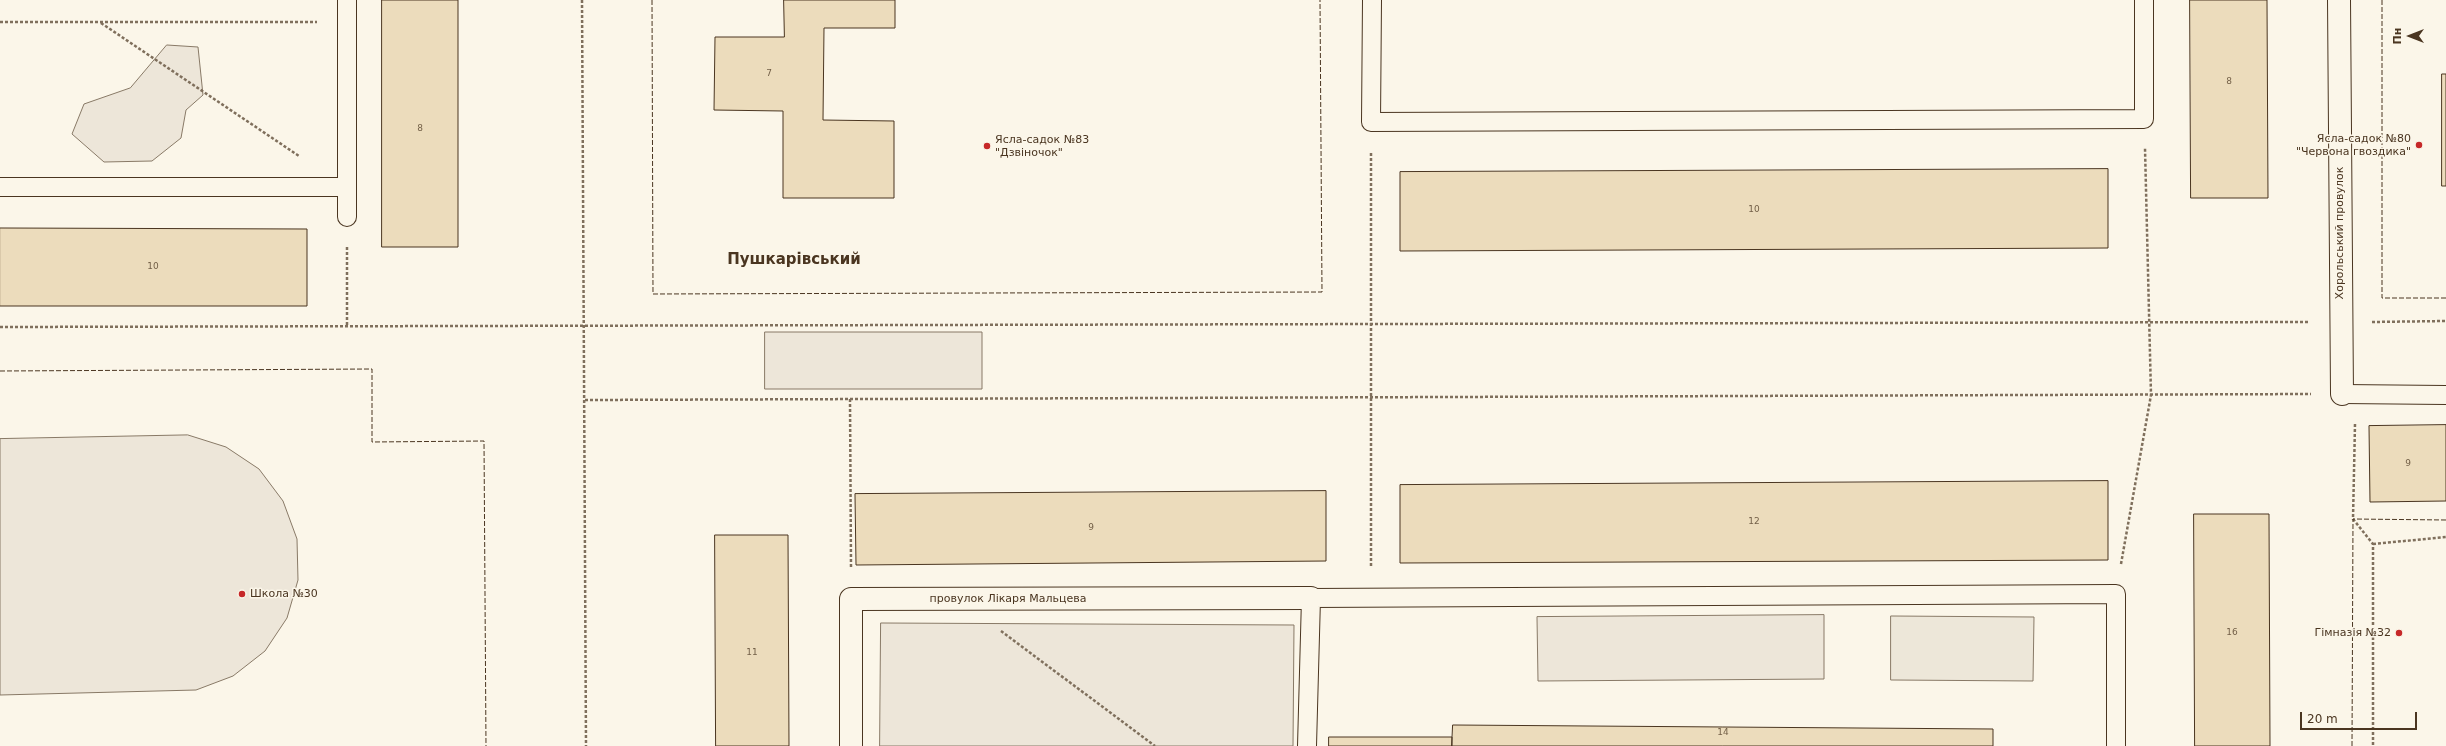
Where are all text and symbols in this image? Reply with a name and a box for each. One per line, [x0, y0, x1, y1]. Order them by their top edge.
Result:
north arrow [2390, 16, 2430, 56]
text: Пн [2391, 28, 2404, 44]
house number: 7 [766, 69, 772, 79]
house number: 8 [2226, 77, 2232, 87]
house number: 8 [417, 124, 423, 134]
place label: Ясла-садок №80 "Червона гвоздика" [2296, 132, 2411, 158]
place label: Ясла-садок №83 "Дзвіночок" [995, 133, 1089, 159]
marker: Ясла-садок №80 "Червона гвоздика" [2414, 140, 2424, 150]
marker: Ясла-садок №83 "Дзвіночок" [982, 141, 992, 151]
street label: Хорольський провулок [2333, 167, 2347, 299]
house number: 10 [1748, 205, 1760, 215]
district label: Пушкарівський [727, 251, 861, 269]
house number: 10 [147, 262, 159, 272]
house number: 9 [2405, 459, 2411, 469]
house number: 12 [1748, 517, 1760, 527]
house number: 9 [1088, 523, 1094, 533]
place label: Школа №30 [250, 587, 318, 601]
marker: Школа №30 [237, 589, 247, 599]
street label: провулок Лікаря Мальцева [930, 592, 1086, 606]
place label: Гімназія №32 [2315, 626, 2391, 640]
house number: 16 [2226, 628, 2238, 638]
marker: Гімназія №32 [2394, 628, 2404, 638]
house number: 11 [746, 648, 758, 658]
scale bar [2302, 704, 2419, 730]
text: 20 m [2307, 712, 2338, 726]
house number: 14 [1717, 728, 1729, 738]

